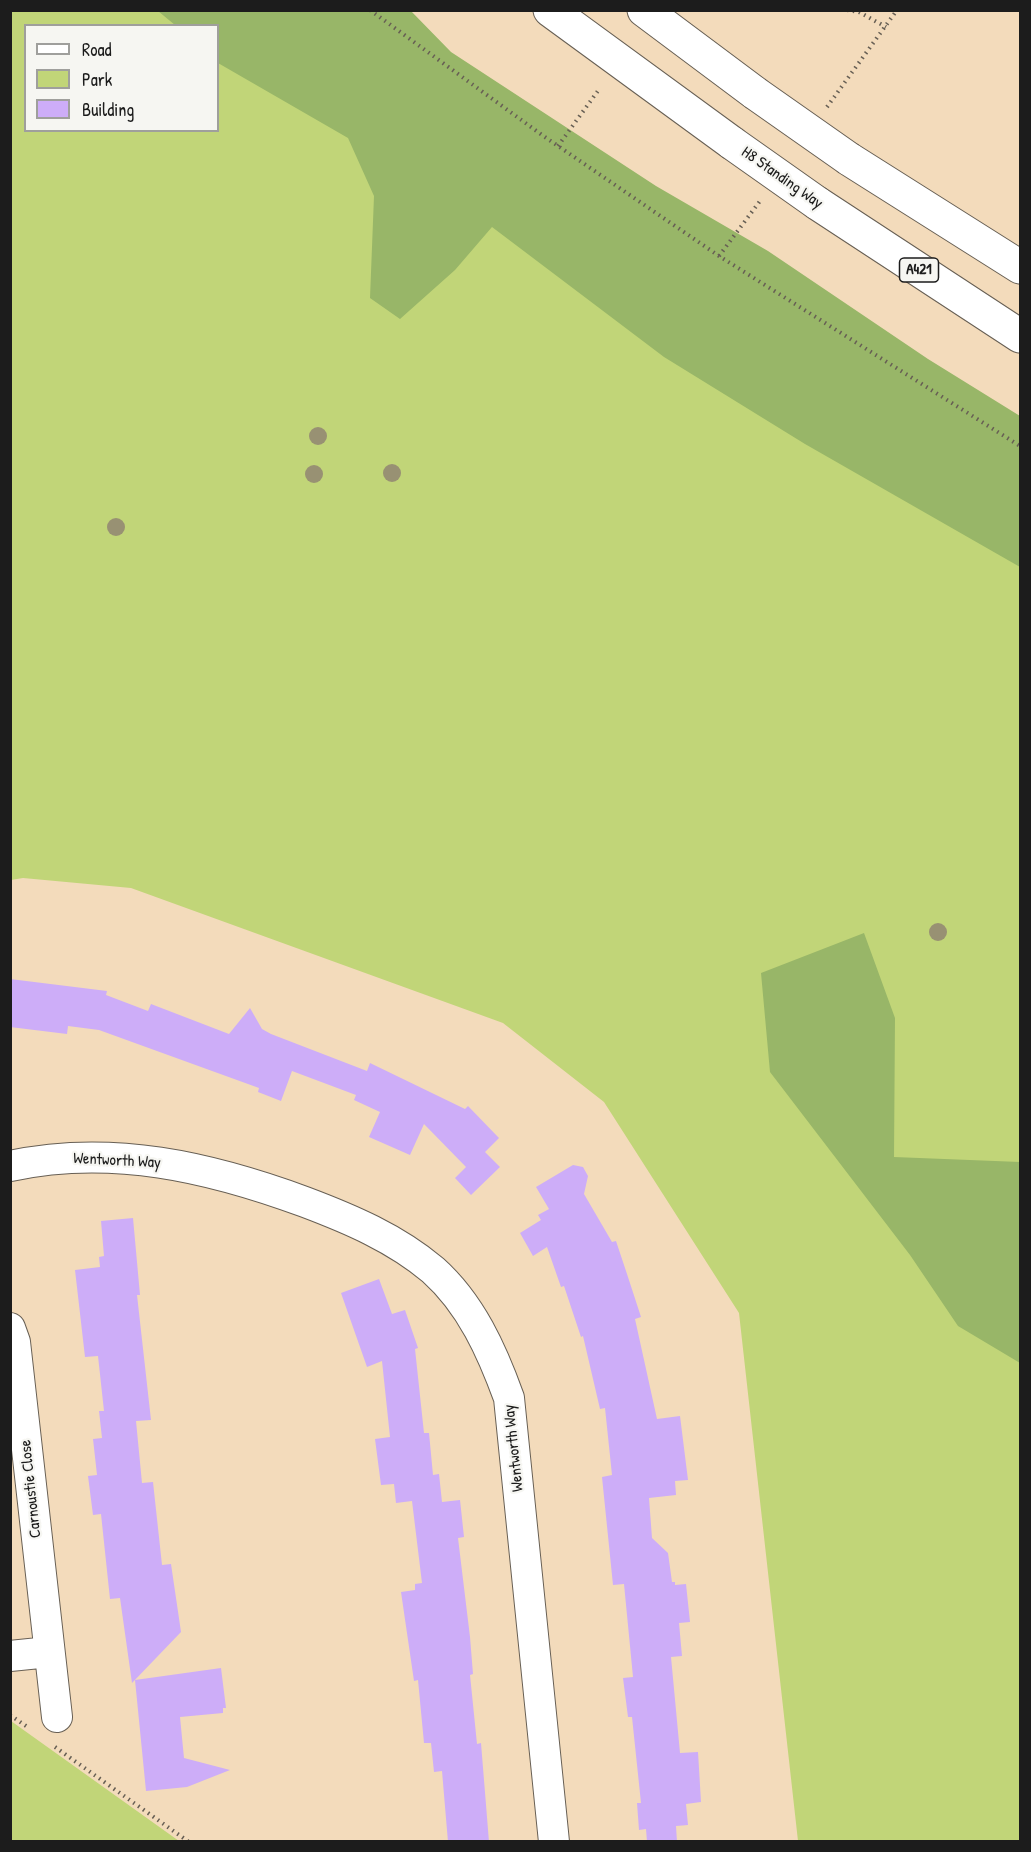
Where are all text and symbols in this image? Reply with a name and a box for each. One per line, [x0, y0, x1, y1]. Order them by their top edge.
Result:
legend [24, 24, 219, 132]
text: Road [82, 37, 112, 62]
text: Park [82, 67, 112, 92]
text: Building [82, 97, 134, 122]
street label: H8 Standing Way [738, 143, 826, 213]
road number: A421 [900, 258, 938, 282]
street label: Wentworth Way [73, 1149, 161, 1173]
street label: Wentworth Way [500, 1403, 528, 1493]
street label: Carnoustie Close [16, 1439, 46, 1539]

